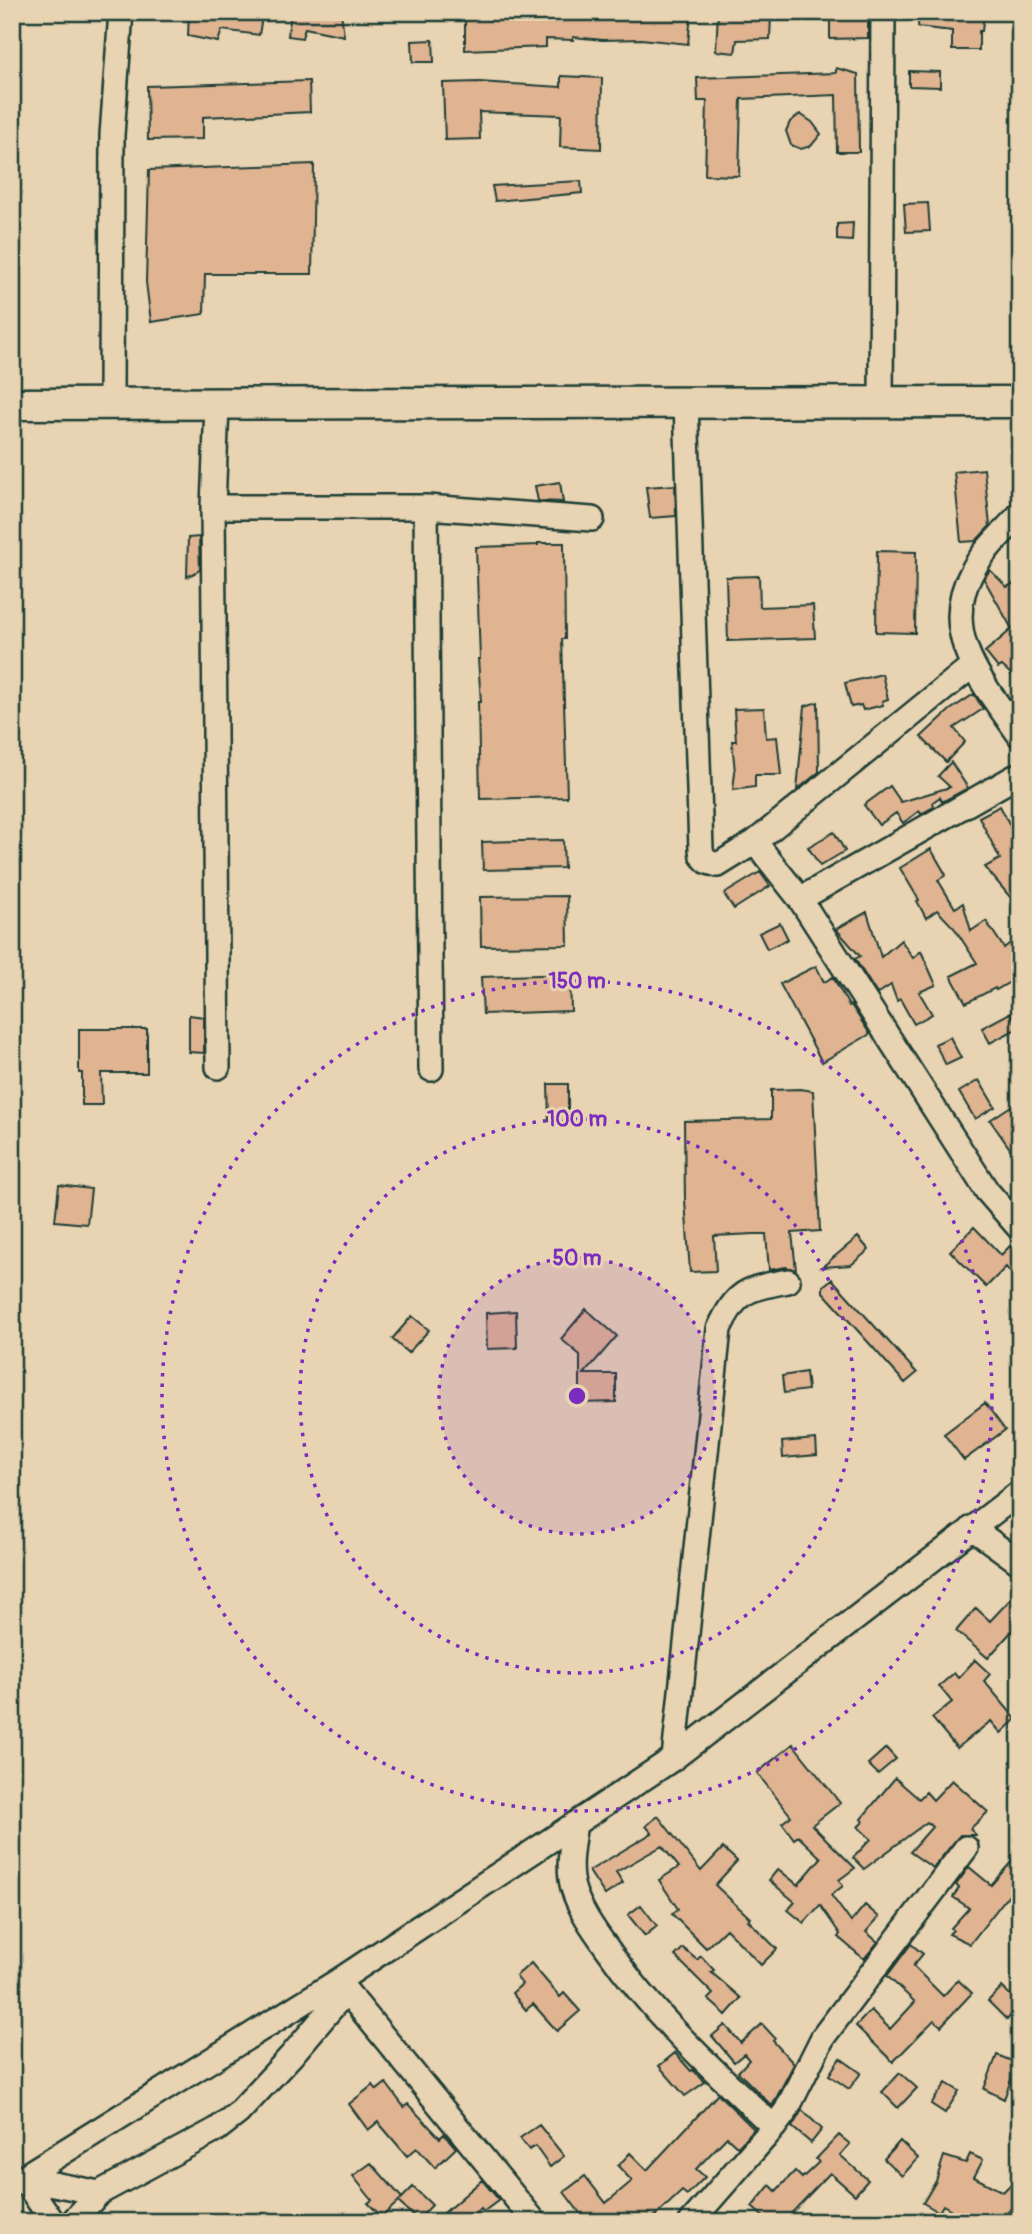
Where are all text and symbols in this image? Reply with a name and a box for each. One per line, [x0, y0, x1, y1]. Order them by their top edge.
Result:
text: 150 m [548, 968, 606, 995]
text: 100 m [547, 1106, 607, 1133]
text: 50 m [553, 1245, 602, 1272]
centre of rings [565, 1384, 589, 1408]

